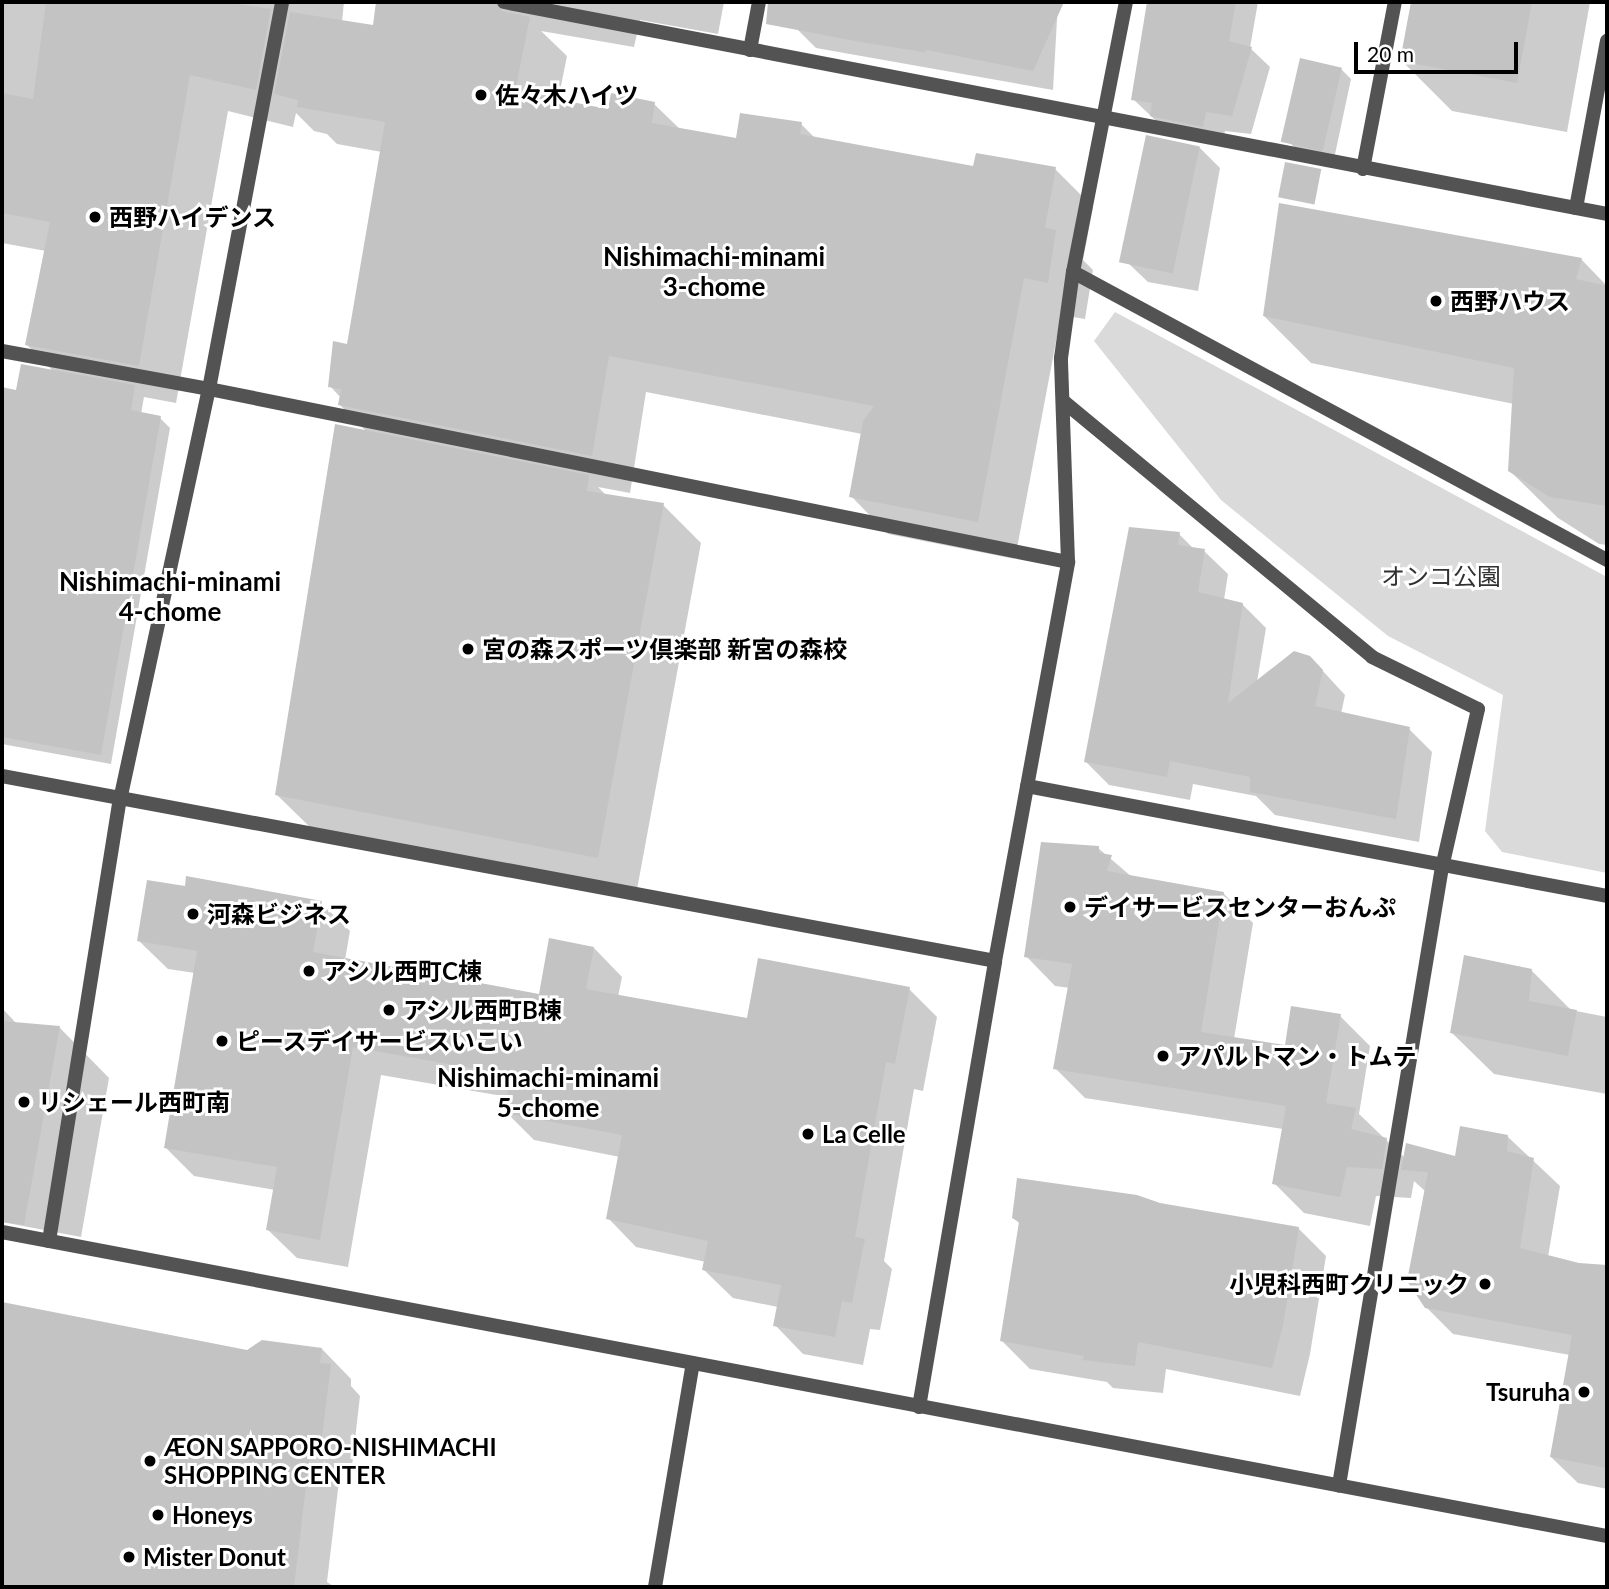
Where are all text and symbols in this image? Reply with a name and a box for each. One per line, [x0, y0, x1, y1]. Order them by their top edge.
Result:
scale bar [1357, 28, 1522, 72]
text: 20 m [1367, 41, 1414, 66]
place label: 佐々木ハイツ [495, 81, 639, 109]
marker: 佐々木ハイツ [473, 87, 489, 103]
place label: 西野ハイデンス [109, 203, 277, 231]
marker: 西野ハイデンス [87, 209, 103, 225]
district label: Nishimachi-minami 3-chome [603, 241, 825, 302]
place label: 西野ハウス [1450, 287, 1570, 315]
marker: 西野ハウス [1428, 293, 1444, 309]
park label: オンコ公園 [1381, 562, 1501, 590]
district label: Nishimachi-minami 4-chome [59, 566, 281, 628]
place label: 宮の森スポーツ倶楽部 新宮の森校 [482, 635, 848, 663]
marker: 宮の森スポーツ倶楽部 新宮の森校 [460, 641, 476, 657]
place label: デイサービスセンターおんぷ [1084, 893, 1396, 921]
marker: デイサービスセンターおんぷ [1062, 899, 1078, 915]
place label: 河森ビジネス [207, 900, 351, 928]
marker: 河森ビジネス [185, 906, 201, 922]
place label: アシル西町C棟 [323, 957, 483, 985]
marker: アシル西町C棟 [301, 963, 317, 979]
place label: アシル西町B棟 [403, 996, 563, 1024]
marker: アシル西町B棟 [381, 1002, 397, 1018]
place label: ピースデイサービスいこい [236, 1027, 524, 1055]
marker: ピースデイサービスいこい [214, 1033, 230, 1049]
place label: アパルトマン・トムテ [1177, 1042, 1417, 1070]
marker: アパルトマン・トムテ [1155, 1048, 1171, 1064]
district label: Nishimachi-minami 5-chome [437, 1062, 659, 1124]
place label: リシェール西町南 [38, 1088, 230, 1116]
marker: リシェール西町南 [16, 1094, 32, 1110]
place label: La Celle [822, 1120, 906, 1148]
marker: La Celle [800, 1126, 816, 1142]
place label: 小児科西町クリニック [1229, 1270, 1469, 1298]
marker: 小児科西町クリニック [1475, 1274, 1495, 1294]
place label: Tsuruha [1486, 1378, 1570, 1406]
marker: Tsuruha [1576, 1384, 1592, 1400]
place label: ÆON SAPPORO-NISHIMACHI SHOPPING CENTER [164, 1433, 497, 1489]
marker: ÆON SAPPORO-NISHIMACHI SHOPPING CENTER [142, 1453, 158, 1469]
place label: Honeys [172, 1501, 253, 1529]
marker: Honeys [150, 1507, 166, 1523]
place label: Mister Donut [143, 1543, 286, 1571]
marker: Mister Donut [121, 1549, 137, 1565]

